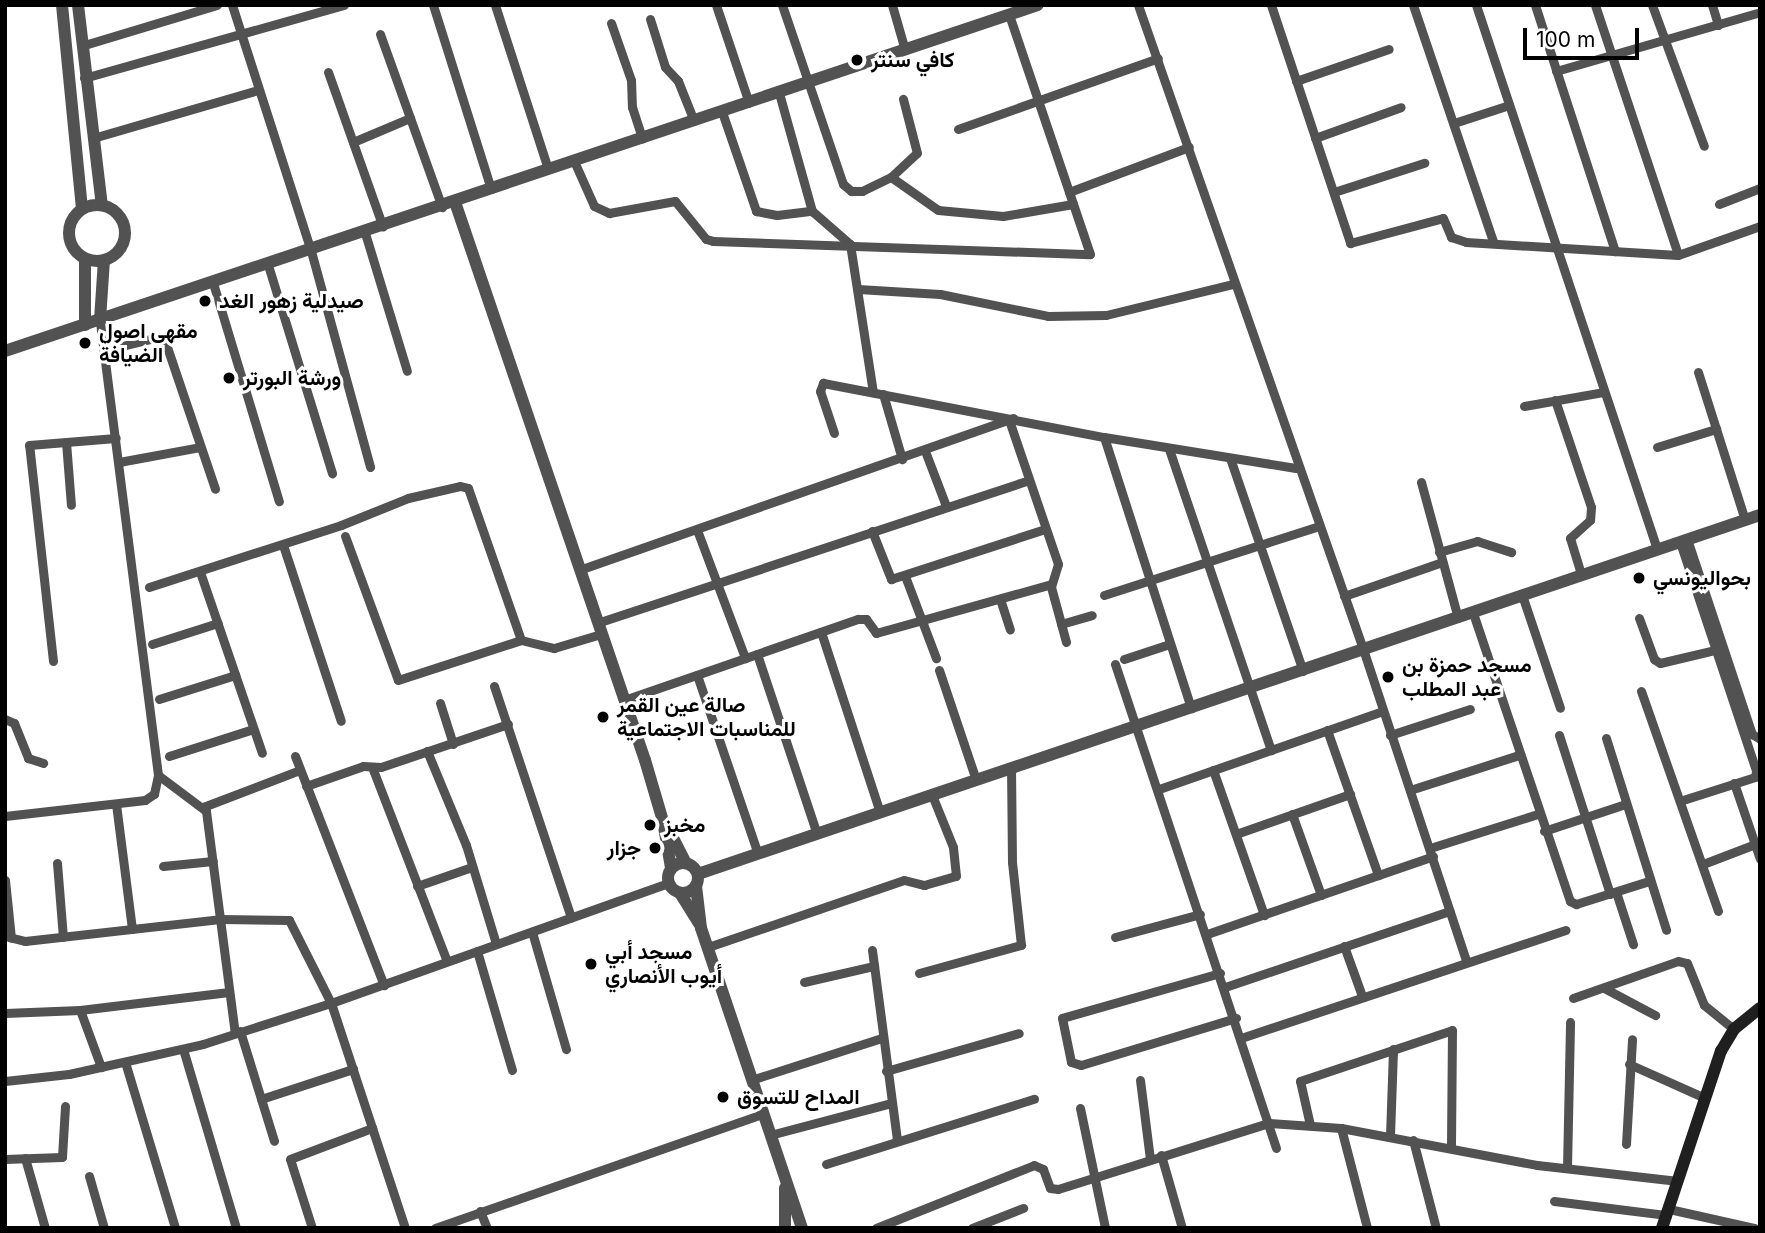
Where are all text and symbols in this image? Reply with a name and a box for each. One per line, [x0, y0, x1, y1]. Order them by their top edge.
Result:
scale bar [1527, 14, 1642, 58]
text: 100 m [1536, 27, 1595, 52]
place label: كافي سنتر [871, 47, 955, 73]
marker: كافي سنتر [849, 52, 865, 68]
place label: صيدلية زهور الغد [219, 288, 364, 314]
marker: صيدلية زهور الغد [197, 293, 213, 309]
place label: مقهى اصول الضيافة [99, 318, 198, 368]
marker: مقهى اصول الضيافة [77, 335, 93, 351]
place label: ورشة البورتر [243, 365, 341, 391]
marker: ورشة البورتر [221, 370, 237, 386]
place label: بحواليونسي [1653, 565, 1751, 591]
marker: بحواليونسي [1631, 570, 1647, 586]
place label: مسجد حمزة بن عبد المطلب [1402, 652, 1532, 702]
marker: مسجد حمزة بن عبد المطلب [1380, 669, 1396, 685]
place label: صالة عين القمر للمناسبات الاجتماعية [617, 692, 796, 742]
marker: صالة عين القمر للمناسبات الاجتماعية [595, 709, 611, 725]
place label: مخبز [664, 812, 705, 838]
marker: مخبز [642, 817, 658, 833]
place label: جزار [607, 835, 641, 861]
marker: جزار [647, 840, 663, 856]
place label: مسجد أبي أيوب الأنصاري [605, 939, 722, 989]
marker: مسجد أبي أيوب الأنصاري [583, 956, 599, 972]
place label: المداح للتسوق [737, 1084, 860, 1110]
marker: المداح للتسوق [715, 1089, 731, 1105]

